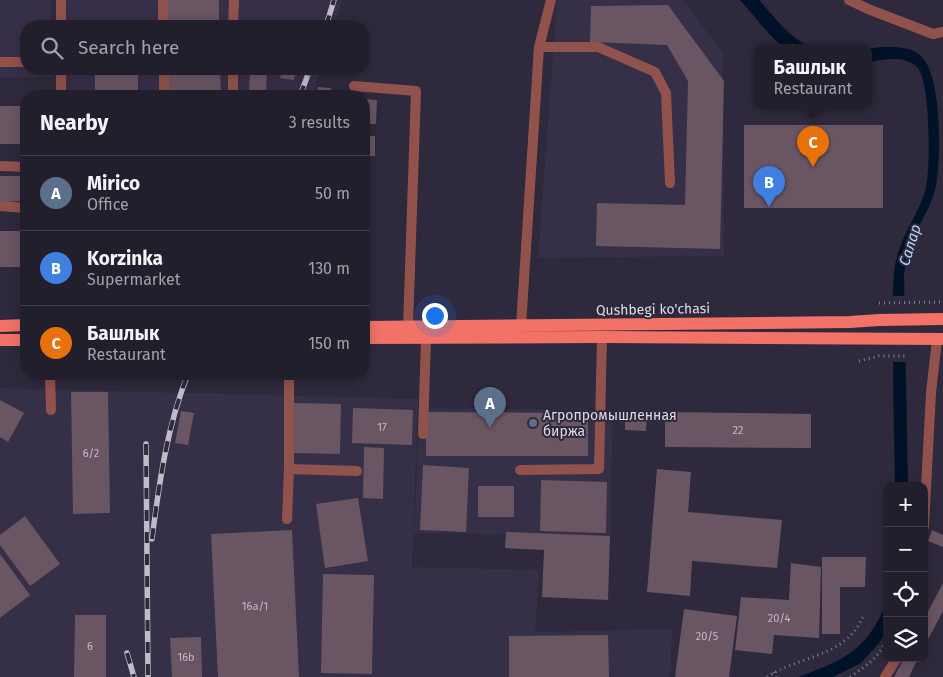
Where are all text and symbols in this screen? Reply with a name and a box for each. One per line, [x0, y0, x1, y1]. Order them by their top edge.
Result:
search box [20, 20, 370, 75]
icon: search [38, 34, 66, 62]
text: Search here [78, 36, 179, 59]
popup [754, 44, 872, 109]
text: Башлык [774, 56, 846, 79]
text: Restaurant [774, 79, 852, 98]
text: Nearby [40, 110, 108, 136]
text: 3 results [289, 113, 350, 132]
pin: C [797, 126, 829, 167]
pin: B [753, 166, 785, 207]
text: Mirico [87, 172, 140, 195]
text: A [51, 184, 61, 203]
text: 50 m [315, 184, 350, 203]
text: Office [87, 195, 129, 214]
water label: Салар [895, 222, 925, 268]
text: Korzinka [87, 247, 163, 270]
text: B [51, 259, 61, 278]
text: 130 m [308, 259, 350, 278]
text: Supermarket [87, 270, 181, 289]
street label: Qushbegi ko'chasi [596, 300, 710, 319]
your location [422, 303, 448, 329]
text: Башлык [87, 322, 159, 345]
text: C [51, 334, 61, 353]
text: 150 m [308, 334, 350, 353]
text: Restaurant [87, 345, 166, 364]
pin: A [474, 387, 506, 428]
place label: Агропромышленная биржа [543, 407, 677, 440]
marker: Агропромышленная биржа [527, 417, 539, 429]
house number: 17 [377, 421, 387, 434]
house number: 22 [733, 424, 743, 437]
house number: 6/2 [83, 447, 99, 460]
map controls [883, 482, 928, 662]
button: + [883, 482, 928, 527]
button: − [883, 527, 928, 572]
button: locate [883, 572, 928, 617]
house number: 16a/1 [242, 600, 268, 613]
house number: 20/4 [768, 612, 790, 625]
button: layers [883, 617, 928, 662]
house number: 20/5 [696, 630, 719, 643]
house number: 6 [87, 640, 93, 653]
house number: 16b [177, 651, 195, 664]

